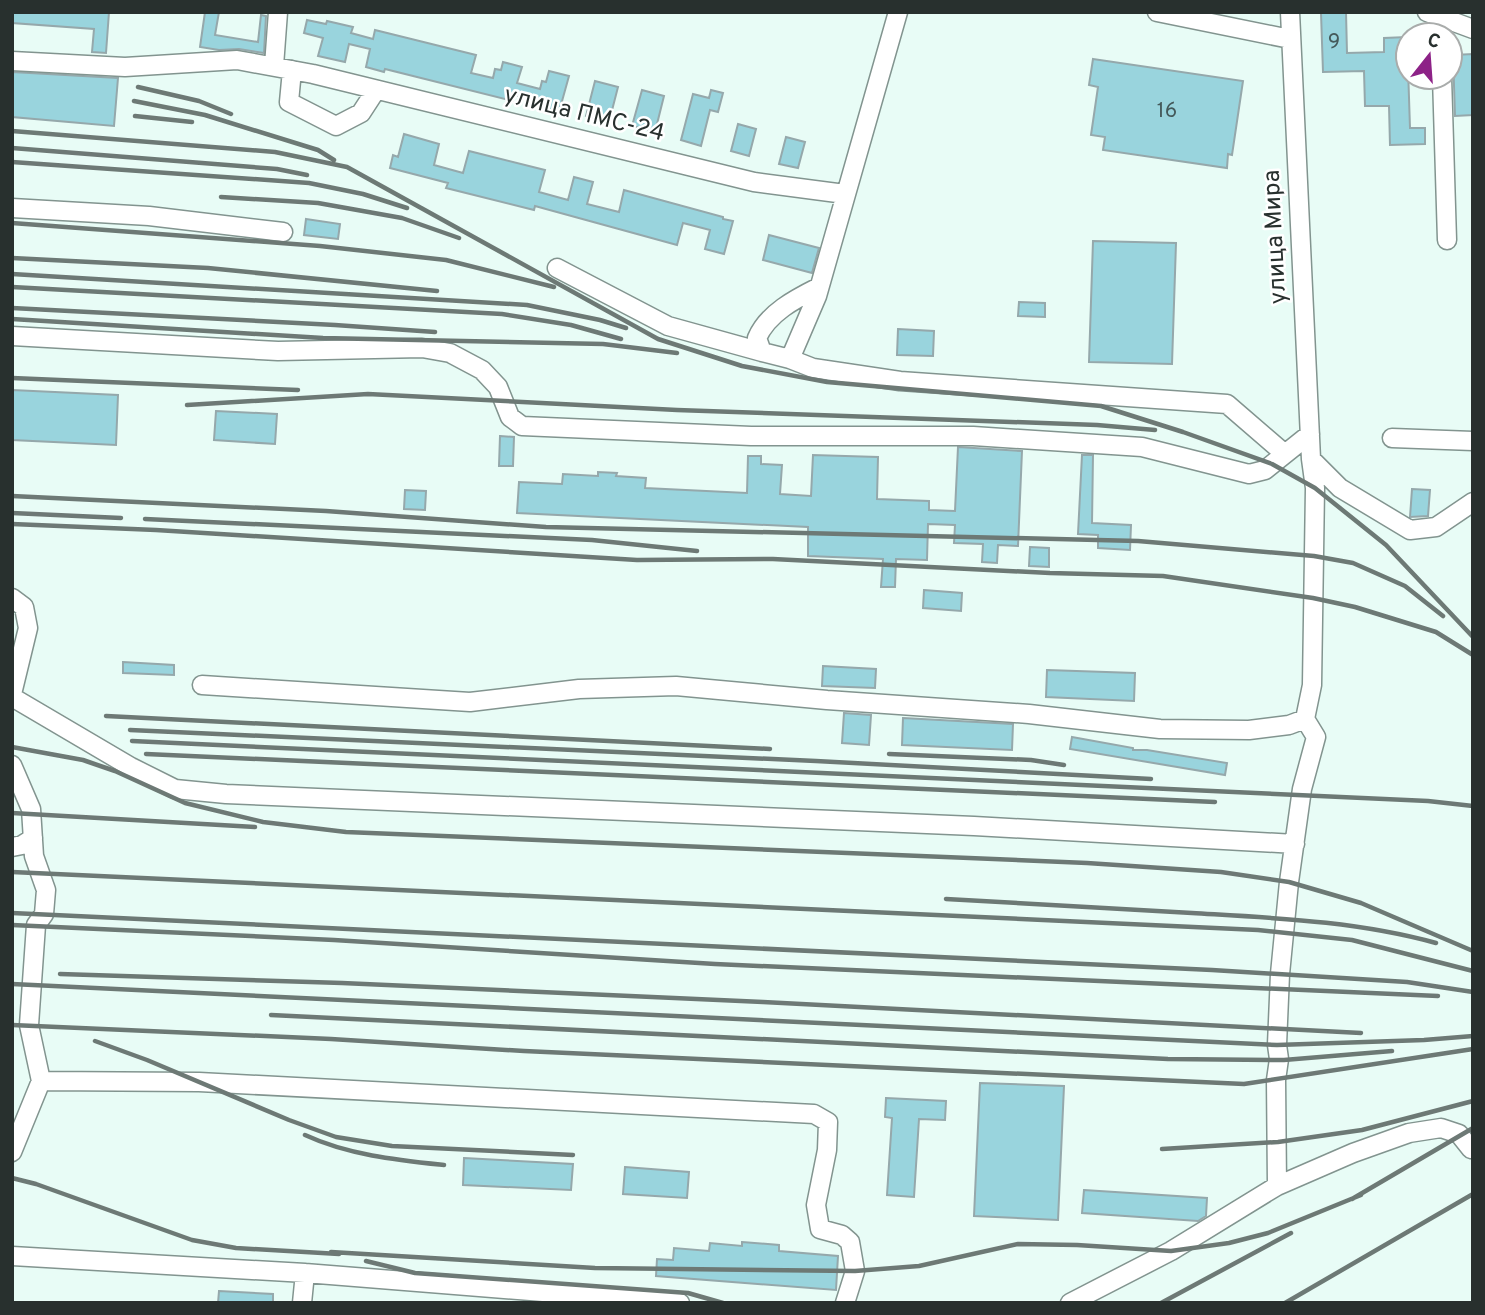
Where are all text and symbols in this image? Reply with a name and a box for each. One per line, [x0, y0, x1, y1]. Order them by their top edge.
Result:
north arrow [1394, 21, 1464, 91]
text: С [1424, 28, 1443, 55]
house number: 9 [1328, 29, 1340, 56]
street label: улица ПМС-24 [501, 81, 667, 149]
house number: 16 [1157, 98, 1177, 125]
street label: улица Мира [1257, 169, 1295, 305]

